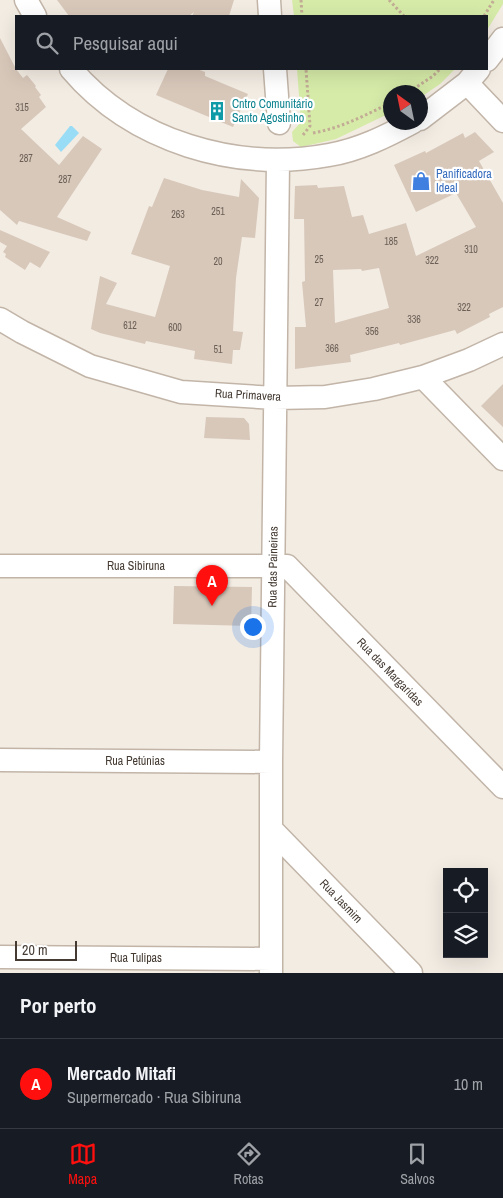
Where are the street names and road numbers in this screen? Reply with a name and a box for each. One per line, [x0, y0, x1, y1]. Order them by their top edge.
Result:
street label: Rua Primavera [215, 385, 282, 405]
street label: Rua das Paineiras [264, 526, 282, 608]
street label: Rua Sibiruna [107, 558, 166, 574]
street label: Rua das Margaridas [353, 634, 427, 710]
street label: Rua Petúnias [105, 753, 165, 769]
street label: Rua Jasmim [316, 876, 366, 926]
street label: Rua Tulipas [110, 950, 162, 966]

